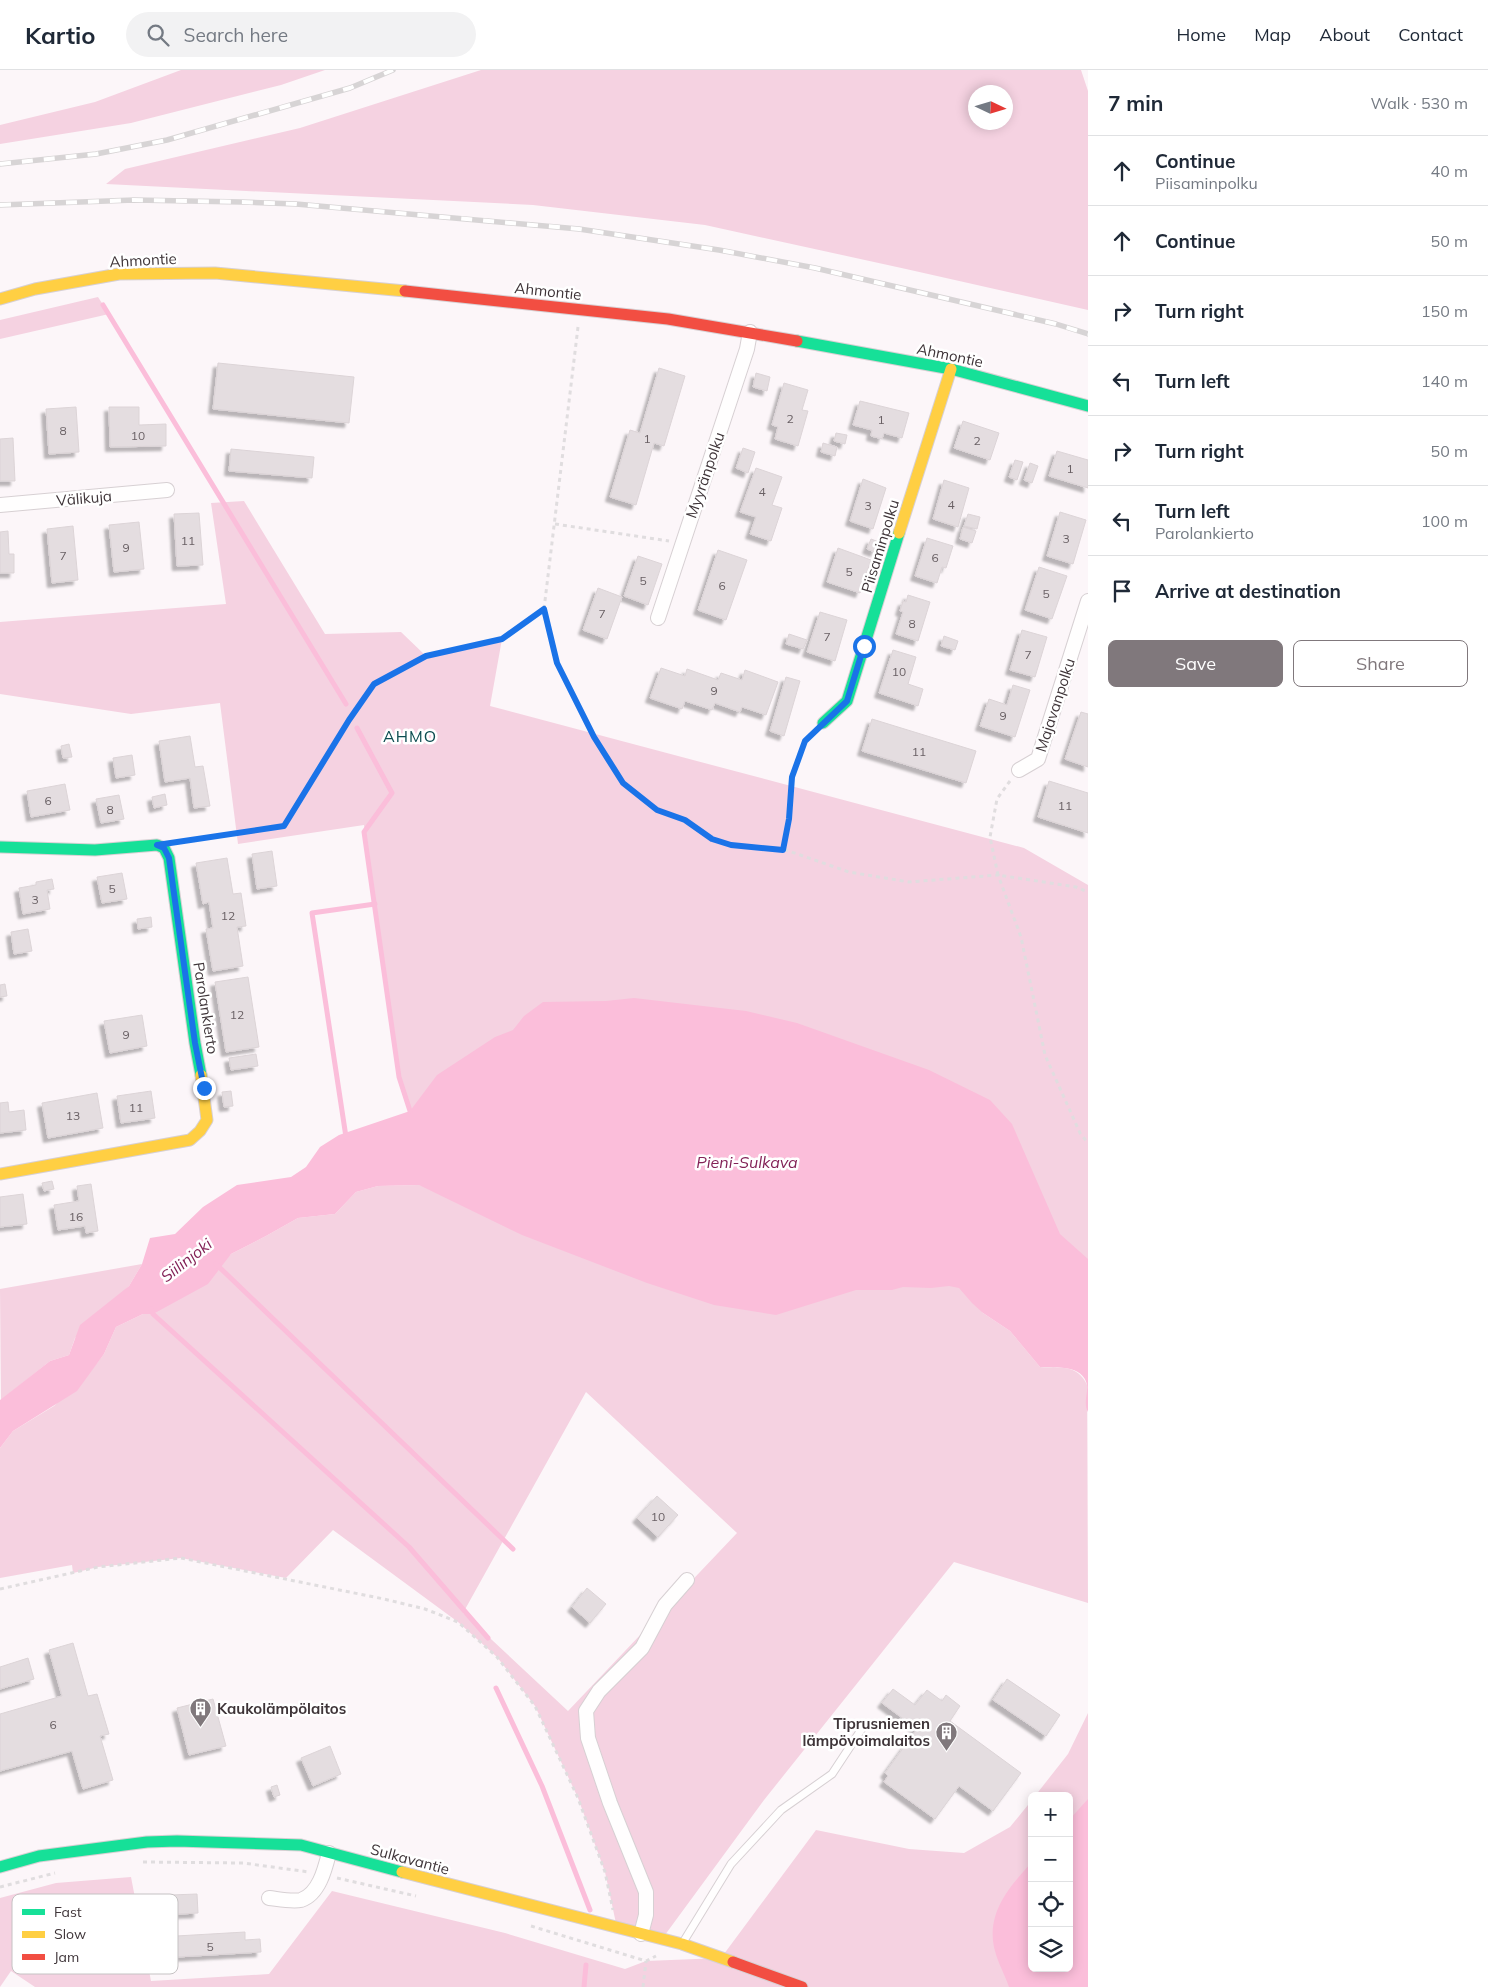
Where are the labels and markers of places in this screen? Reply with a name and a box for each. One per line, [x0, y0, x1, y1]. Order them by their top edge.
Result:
building icon: Kaukolämpölaitos [189, 1696, 213, 1727]
place label: Kaukolämpölaitos [217, 1699, 346, 1718]
place label: Tiprusniemen lämpövoimalaitos [803, 1714, 930, 1750]
building icon: Tiprusniemen lämpövoimalaitos [934, 1720, 958, 1751]

